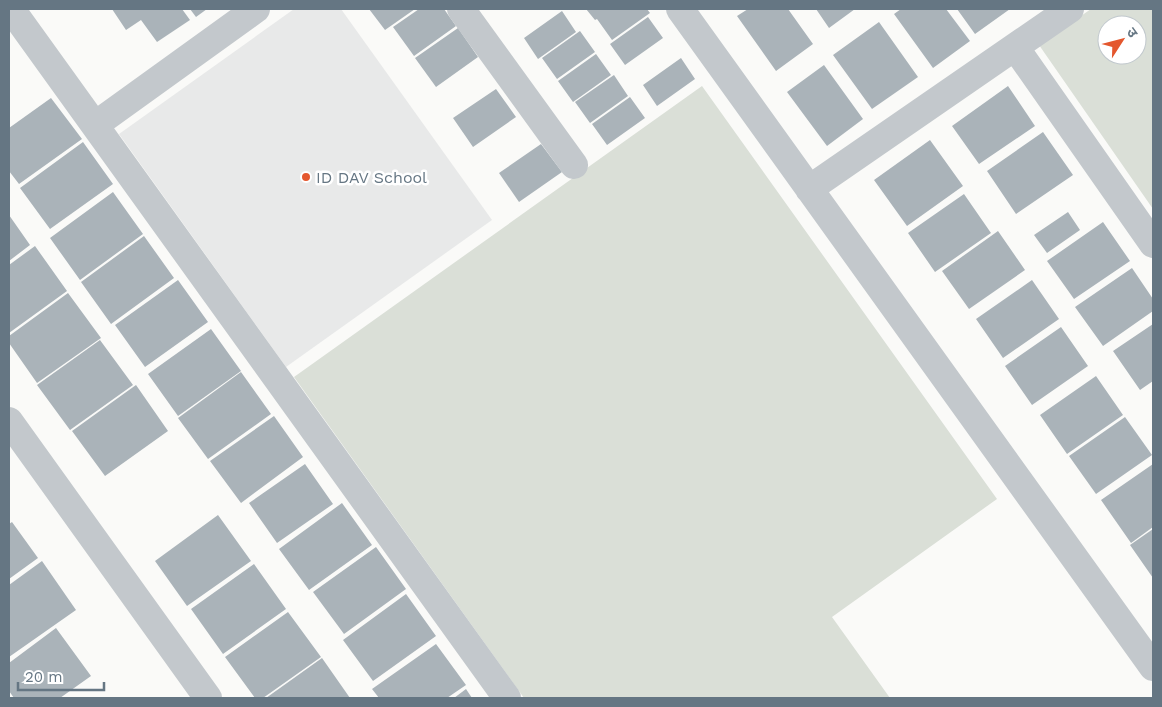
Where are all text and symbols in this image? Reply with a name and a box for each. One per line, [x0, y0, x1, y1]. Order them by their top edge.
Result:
north arrow [1097, 15, 1147, 65]
text: उ [1124, 24, 1142, 41]
place label: ID DAV School [316, 168, 427, 187]
marker: ID DAV School [300, 171, 312, 183]
scale bar [18, 660, 104, 692]
text: 20 m [25, 668, 63, 686]

